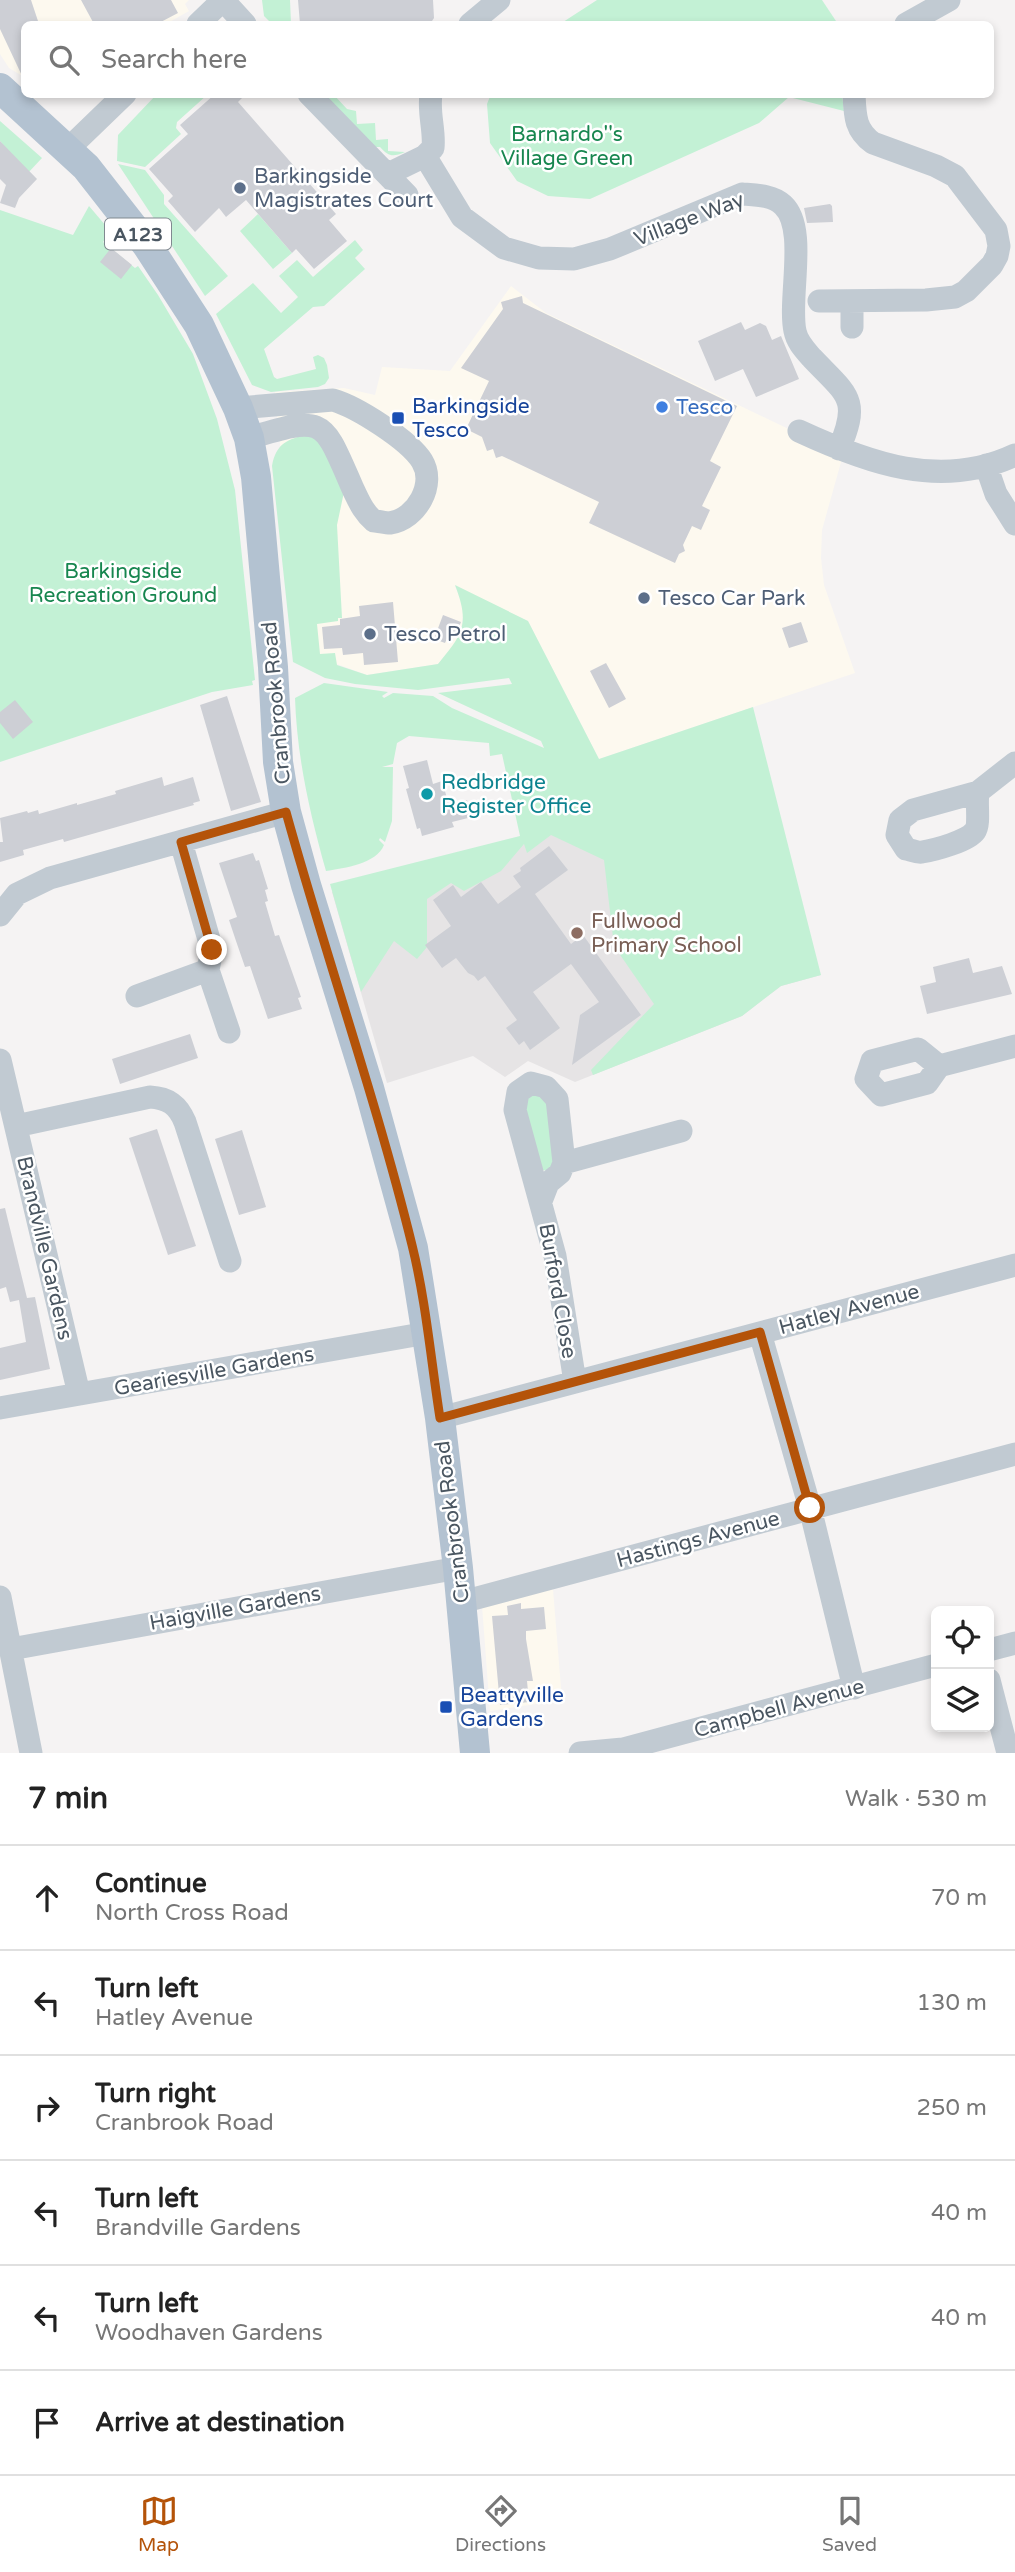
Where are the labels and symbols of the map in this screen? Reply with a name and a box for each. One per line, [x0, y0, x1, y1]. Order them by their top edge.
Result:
park label: Barnardo''s Village Green [501, 122, 633, 171]
place label: Barkingside Magistrates Court [254, 164, 433, 213]
marker: Barkingside Magistrates Court [232, 180, 248, 196]
street label: Village Way [631, 187, 748, 252]
road number: A123 [105, 218, 171, 250]
place label: Barkingside Tesco [412, 394, 530, 443]
place label: Tesco [676, 395, 733, 420]
marker: Tesco [654, 399, 670, 415]
marker: Barkingside Tesco [390, 410, 406, 426]
park label: Barkingside Recreation Ground [29, 559, 217, 608]
place label: Tesco Car Park [658, 586, 806, 611]
marker: Tesco Car Park [636, 590, 652, 606]
street label: Cranbrook Road [257, 621, 296, 785]
place label: Tesco Petrol [384, 622, 506, 647]
marker: Tesco Petrol [362, 626, 378, 642]
place label: Redbridge Register Office [441, 770, 591, 819]
marker: Redbridge Register Office [419, 786, 435, 802]
place label: Fullwood Primary School [591, 909, 742, 958]
marker: Fullwood Primary School [569, 925, 585, 941]
route end [196, 934, 227, 965]
street label: Brandville Gardens [11, 1154, 78, 1342]
street label: Burford Close [533, 1222, 582, 1361]
street label: Hatley Avenue [776, 1279, 922, 1340]
street label: Geariesville Gardens [112, 1342, 316, 1401]
street label: Cranbrook Road [430, 1439, 475, 1604]
route start [794, 1492, 825, 1523]
street label: Hastings Avenue [614, 1506, 782, 1573]
street label: Haigville Gardens [147, 1581, 323, 1636]
street label: Campbell Avenue [691, 1674, 867, 1743]
place label: Beattyville Gardens [460, 1683, 564, 1732]
marker: Beattyville Gardens [438, 1699, 454, 1715]

